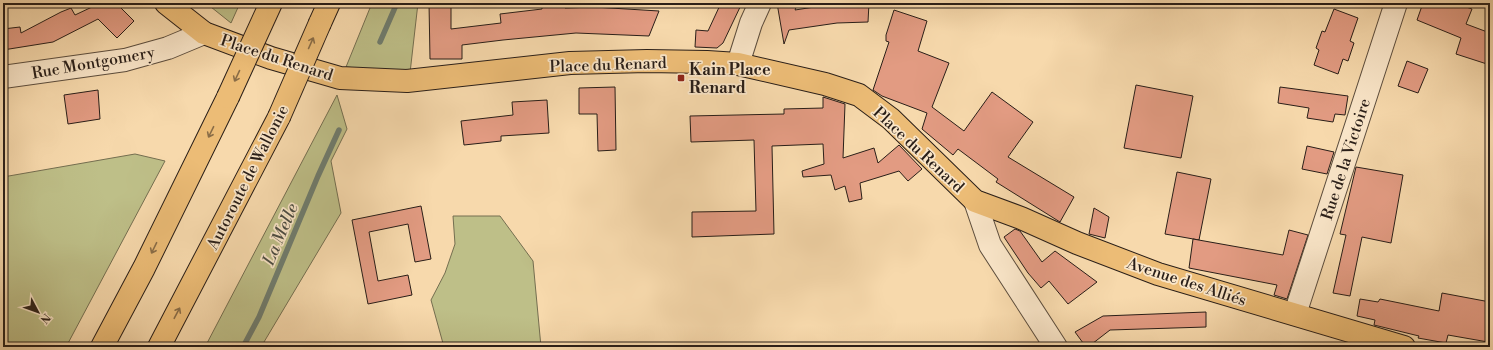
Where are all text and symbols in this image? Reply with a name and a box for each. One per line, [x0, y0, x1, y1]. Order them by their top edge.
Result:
street label: Place du Renard [218, 30, 336, 86]
one-way arrow [308, 38, 315, 50]
street label: Rue Montgomery [30, 42, 156, 84]
street label: Place du Renard [549, 53, 667, 77]
place label: Kain Place Renard [689, 60, 771, 98]
one-way arrow [233, 70, 240, 82]
marker: Kain Place Renard [676, 73, 686, 83]
street label: Rue de la Victoire [1317, 96, 1375, 223]
street label: Autoroute de Wallonie [202, 102, 293, 254]
street label: Place du Renard [869, 102, 968, 197]
one-way arrow [207, 125, 214, 137]
water label: La Melle [258, 200, 304, 269]
one-way arrow [150, 242, 157, 254]
street label: Avenue des Alliés [1124, 253, 1249, 311]
north arrow [18, 292, 58, 332]
one-way arrow [174, 307, 181, 319]
text: N [36, 310, 53, 326]

